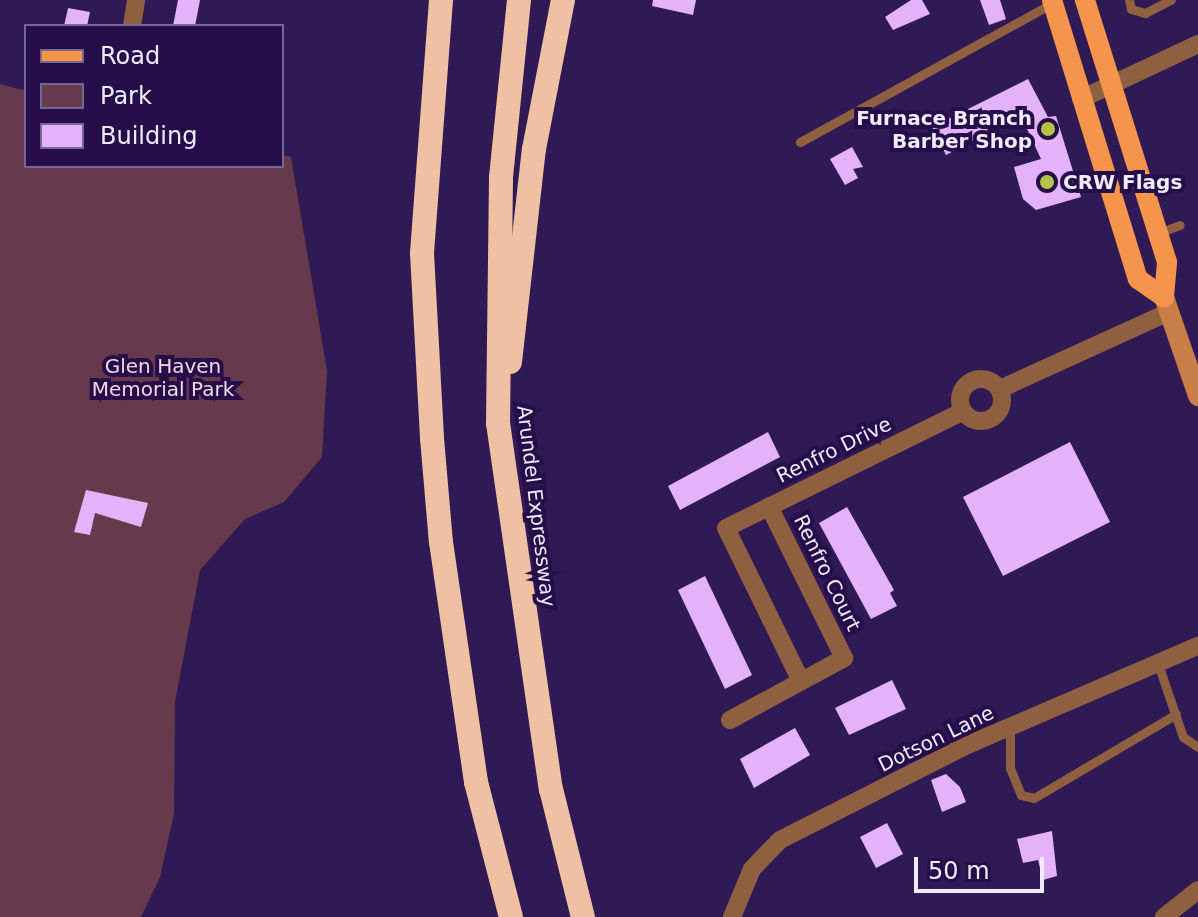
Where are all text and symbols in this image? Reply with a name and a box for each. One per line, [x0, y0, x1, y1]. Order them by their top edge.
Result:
legend [24, 24, 284, 168]
text: Road [100, 42, 160, 70]
text: Park [100, 82, 152, 110]
place label: Furnace Branch Barber Shop [856, 106, 1032, 153]
marker: Furnace Branch Barber Shop [1039, 120, 1057, 138]
text: Building [100, 122, 197, 150]
place label: CRW Flags [1063, 170, 1182, 194]
marker: CRW Flags [1038, 173, 1056, 191]
park label: Glen Haven Memorial Park [92, 354, 234, 401]
street label: Arundel Expressway [512, 404, 560, 608]
street label: Renfro Drive [773, 412, 895, 488]
street label: Renfro Court [789, 511, 865, 635]
street label: Dotson Lane [874, 701, 998, 777]
scale bar [918, 841, 1048, 891]
text: 50 m [928, 857, 990, 885]

